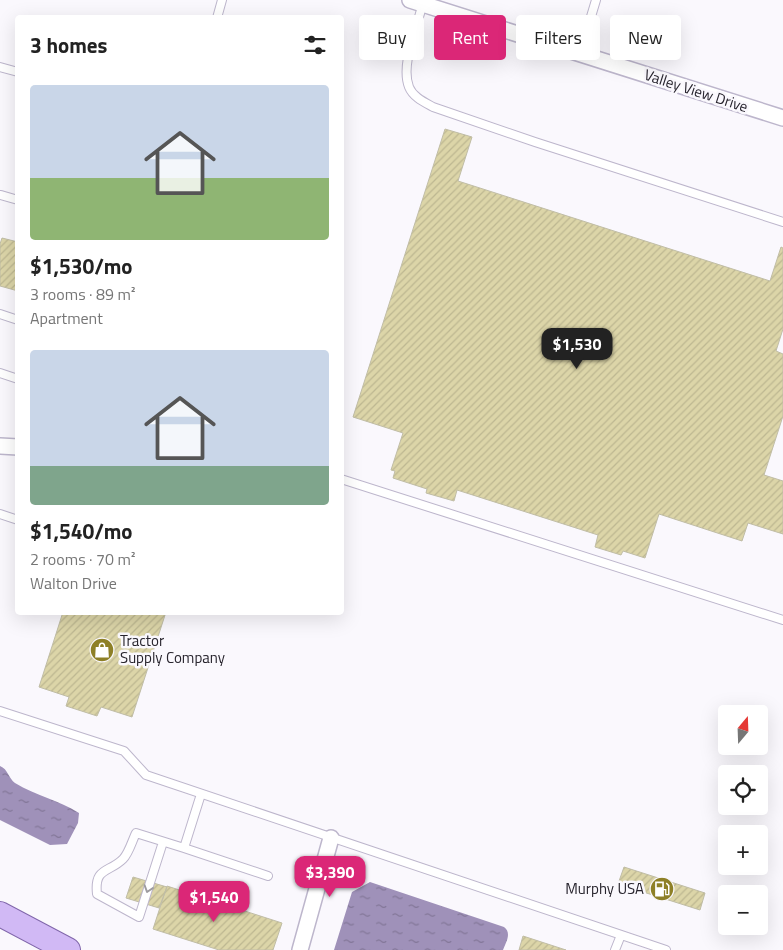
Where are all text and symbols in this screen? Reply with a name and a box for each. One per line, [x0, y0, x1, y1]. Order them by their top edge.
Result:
chip: Buy [359, 15, 424, 60]
chip: Rent [434, 15, 506, 60]
chip: Filters [516, 15, 600, 60]
chip: New [610, 15, 681, 60]
text: 3 homes [30, 29, 107, 61]
icon: filters [301, 31, 329, 59]
street label: Valley View Drive [641, 63, 751, 118]
icon: home [135, 118, 225, 208]
text: $1,530/mo [30, 250, 132, 282]
text: 3 rooms · 89 m² [30, 282, 135, 306]
text: Apartment [30, 306, 103, 330]
pin: $1,530 [536, 328, 618, 370]
text: $1,530 [552, 332, 602, 356]
icon: home [135, 383, 225, 473]
text: $1,540/mo [30, 515, 132, 547]
text: 2 rooms · 70 m² [30, 547, 135, 571]
text: Walton Drive [30, 571, 117, 595]
place label: Tractor Supply Company [120, 629, 225, 669]
shop icon: Tractor Supply Company [89, 637, 115, 663]
north arrow [718, 705, 768, 755]
map controls [718, 705, 768, 935]
button: locate [718, 765, 768, 815]
button: + [718, 825, 768, 875]
pin: $3,390 [289, 856, 371, 898]
text: $3,390 [305, 860, 355, 884]
fuel station icon: Murphy USA [649, 876, 675, 902]
place label: Murphy USA [565, 877, 644, 900]
pin: $1,540 [173, 880, 255, 923]
one-way arrow [144, 884, 154, 892]
text: $1,540 [189, 885, 239, 909]
button: − [718, 885, 768, 935]

